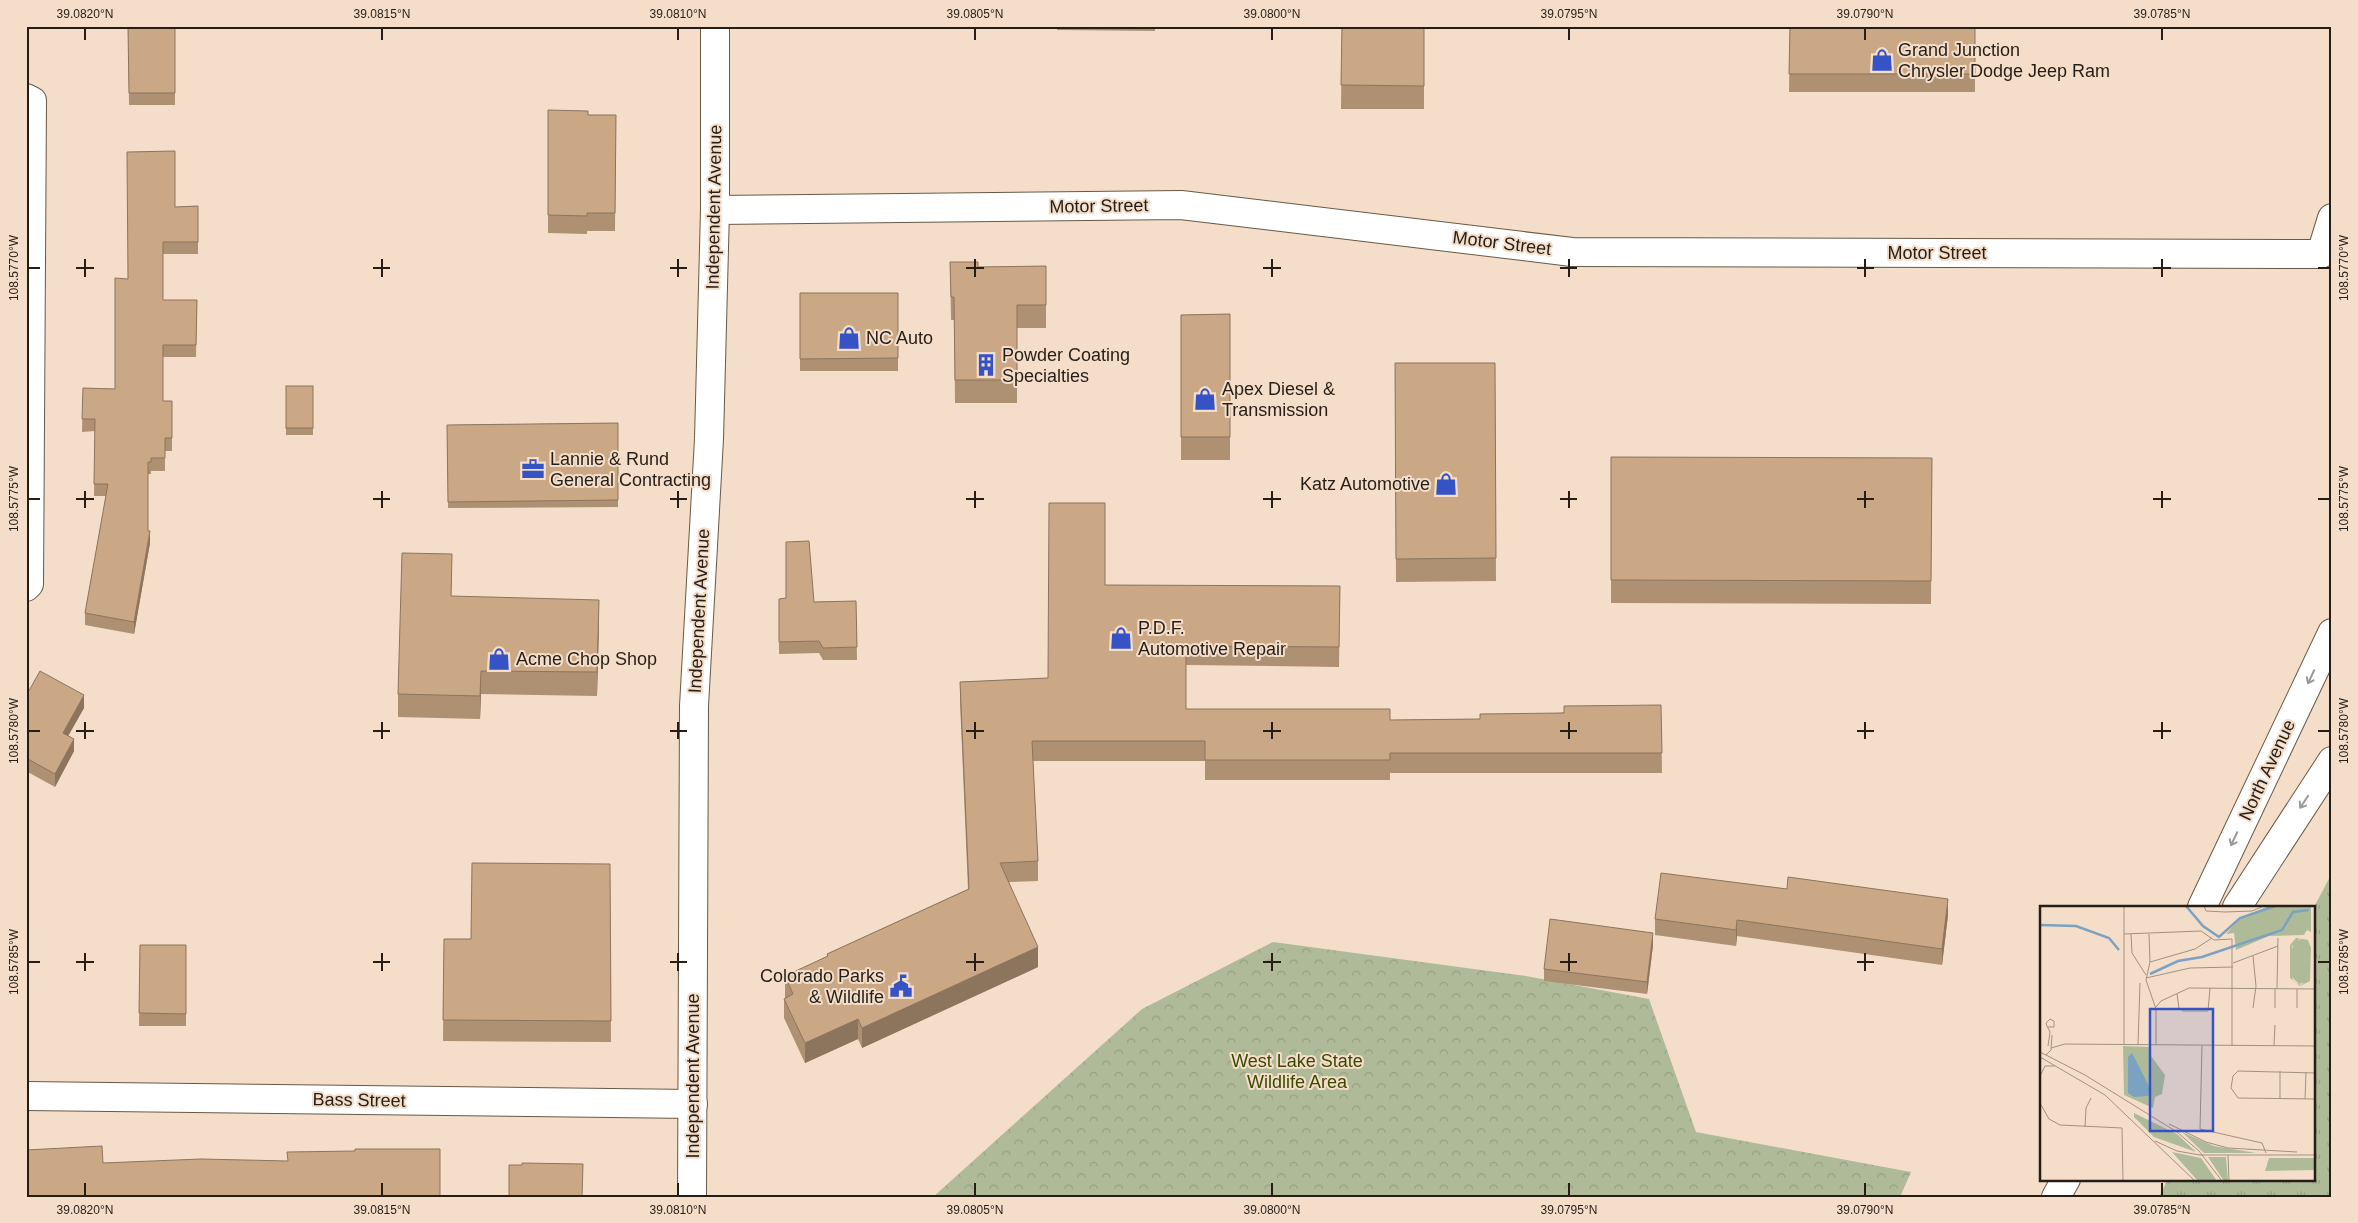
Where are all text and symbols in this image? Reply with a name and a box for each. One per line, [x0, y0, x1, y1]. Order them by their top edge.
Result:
text: 39.0820°N [57, 7, 113, 21]
text: 39.0815°N [354, 7, 410, 21]
text: 39.0810°N [650, 7, 706, 21]
text: 39.0805°N [947, 7, 1003, 21]
text: 39.0800°N [1244, 7, 1300, 21]
text: 39.0795°N [1541, 7, 1597, 21]
text: 39.0790°N [1837, 7, 1893, 21]
text: 39.0785°N [2134, 7, 2190, 21]
place label: Grand Junction Chrysler Dodge Jeep Ram [1898, 40, 2110, 81]
shop icon: Grand Junction Chrysler Dodge Jeep Ram [1869, 47, 1895, 73]
street label: Independent Avenue [703, 124, 725, 290]
street label: Motor Street [1049, 195, 1149, 217]
street label: Motor Street [1452, 227, 1552, 259]
text: 108.5770°W [7, 234, 21, 301]
text: 108.5770°W [2337, 234, 2351, 301]
street label: Motor Street [1887, 243, 1987, 263]
shop icon: NC Auto [836, 325, 862, 351]
place label: NC Auto [866, 328, 933, 348]
place label: Powder Coating Specialties [1002, 345, 1130, 386]
building icon: Powder Coating Specialties [973, 352, 999, 378]
place label: Apex Diesel & Transmission [1222, 379, 1335, 420]
shop icon: Apex Diesel & Transmission [1192, 386, 1218, 412]
place label: Lannie & Rund General Contracting [550, 449, 711, 490]
office icon: Lannie & Rund General Contracting [520, 456, 546, 482]
text: 108.5775°W [7, 465, 21, 532]
text: 108.5775°W [2337, 465, 2351, 532]
shop icon: Katz Automotive [1433, 471, 1459, 497]
place label: Katz Automotive [1300, 474, 1430, 494]
street label: Independent Avenue [685, 528, 713, 694]
place label: P.D.F. Automotive Repair [1138, 618, 1286, 659]
shop icon: P.D.F. Automotive Repair [1108, 625, 1134, 651]
shop icon: Acme Chop Shop [486, 646, 512, 672]
place label: Acme Chop Shop [516, 649, 657, 669]
one-way arrow [2306, 669, 2316, 684]
text: 108.5780°W [7, 697, 21, 764]
text: 108.5780°W [2337, 697, 2351, 764]
street label: North Avenue [2235, 716, 2299, 824]
one-way arrow [2299, 794, 2309, 808]
one-way arrow [2229, 831, 2238, 846]
inset map [2040, 906, 2316, 1180]
text: 108.5785°W [7, 928, 21, 995]
text: 108.5785°W [2337, 928, 2351, 995]
place label: Colorado Parks & Wildlife [760, 966, 884, 1007]
public building icon: Colorado Parks & Wildlife [888, 973, 914, 999]
street label: Independent Avenue [683, 994, 703, 1158]
park label: West Lake State Wildlife Area [1231, 1051, 1363, 1092]
street label: Bass Street [312, 1089, 406, 1111]
text: 39.0820°N [57, 1203, 113, 1217]
text: 39.0815°N [354, 1203, 410, 1217]
text: 39.0810°N [650, 1203, 706, 1217]
text: 39.0805°N [947, 1203, 1003, 1217]
text: 39.0800°N [1244, 1203, 1300, 1217]
text: 39.0795°N [1541, 1203, 1597, 1217]
text: 39.0790°N [1837, 1203, 1893, 1217]
text: 39.0785°N [2134, 1203, 2190, 1217]

